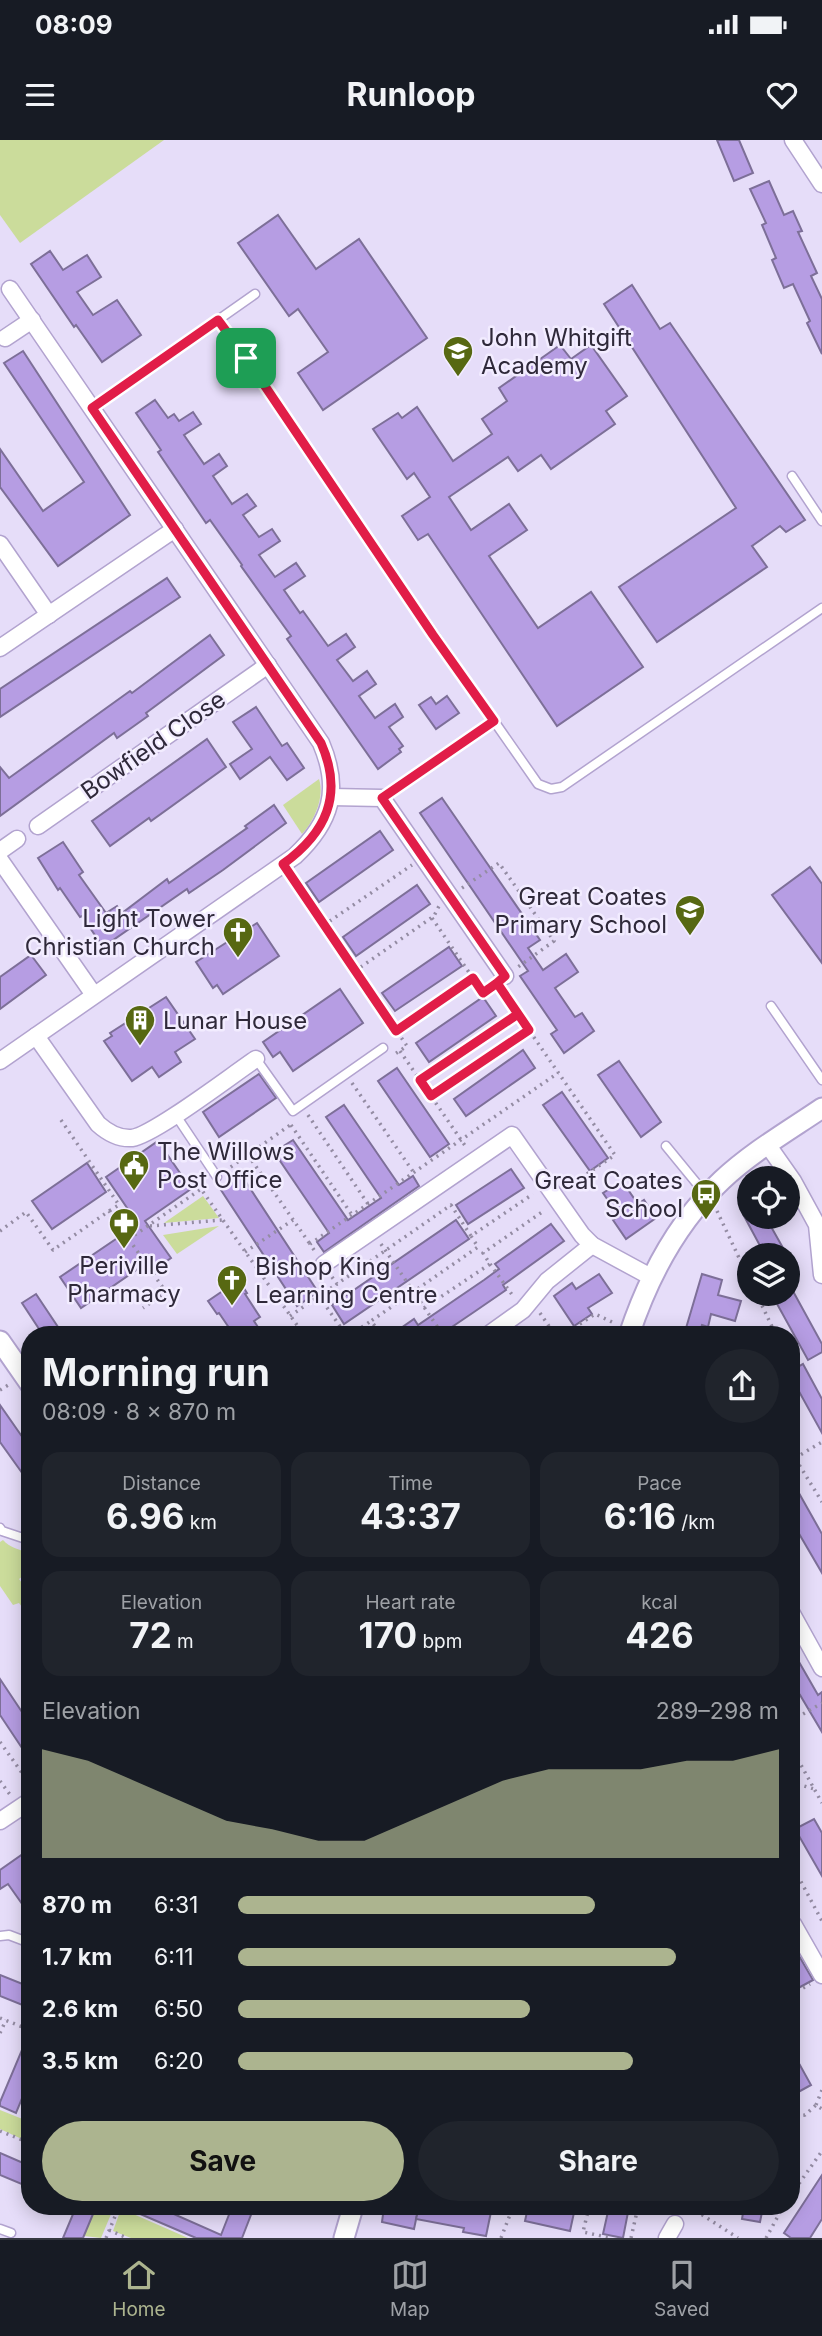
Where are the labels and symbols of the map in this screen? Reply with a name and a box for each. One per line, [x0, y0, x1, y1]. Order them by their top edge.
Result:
place label: John Whitgift Academy [481, 323, 632, 380]
pin [216, 328, 276, 388]
school or university icon: John Whitgift Academy [441, 334, 475, 378]
street label: Bowfield Close [75, 684, 231, 806]
place label: Great Coates Primary School [494, 882, 667, 939]
school or university icon: Great Coates Primary School [673, 893, 707, 937]
place label: Light Tower Christian Church [25, 904, 215, 961]
church icon: Light Tower Christian Church [221, 915, 255, 959]
building icon: Lunar House [123, 1003, 157, 1047]
place label: Lunar House [163, 1006, 307, 1035]
place label: The Willows Post Office [157, 1137, 295, 1194]
public building icon: The Willows Post Office [117, 1148, 151, 1192]
place label: Great Coates School [534, 1166, 683, 1223]
bus stop icon: Great Coates School [689, 1177, 723, 1221]
pharmacy icon: Periville Pharmacy [107, 1206, 141, 1250]
place label: Periville Pharmacy [67, 1251, 181, 1308]
place label: Bishop King Learning Centre [255, 1252, 438, 1309]
church icon: Bishop King Learning Centre [215, 1263, 249, 1307]

